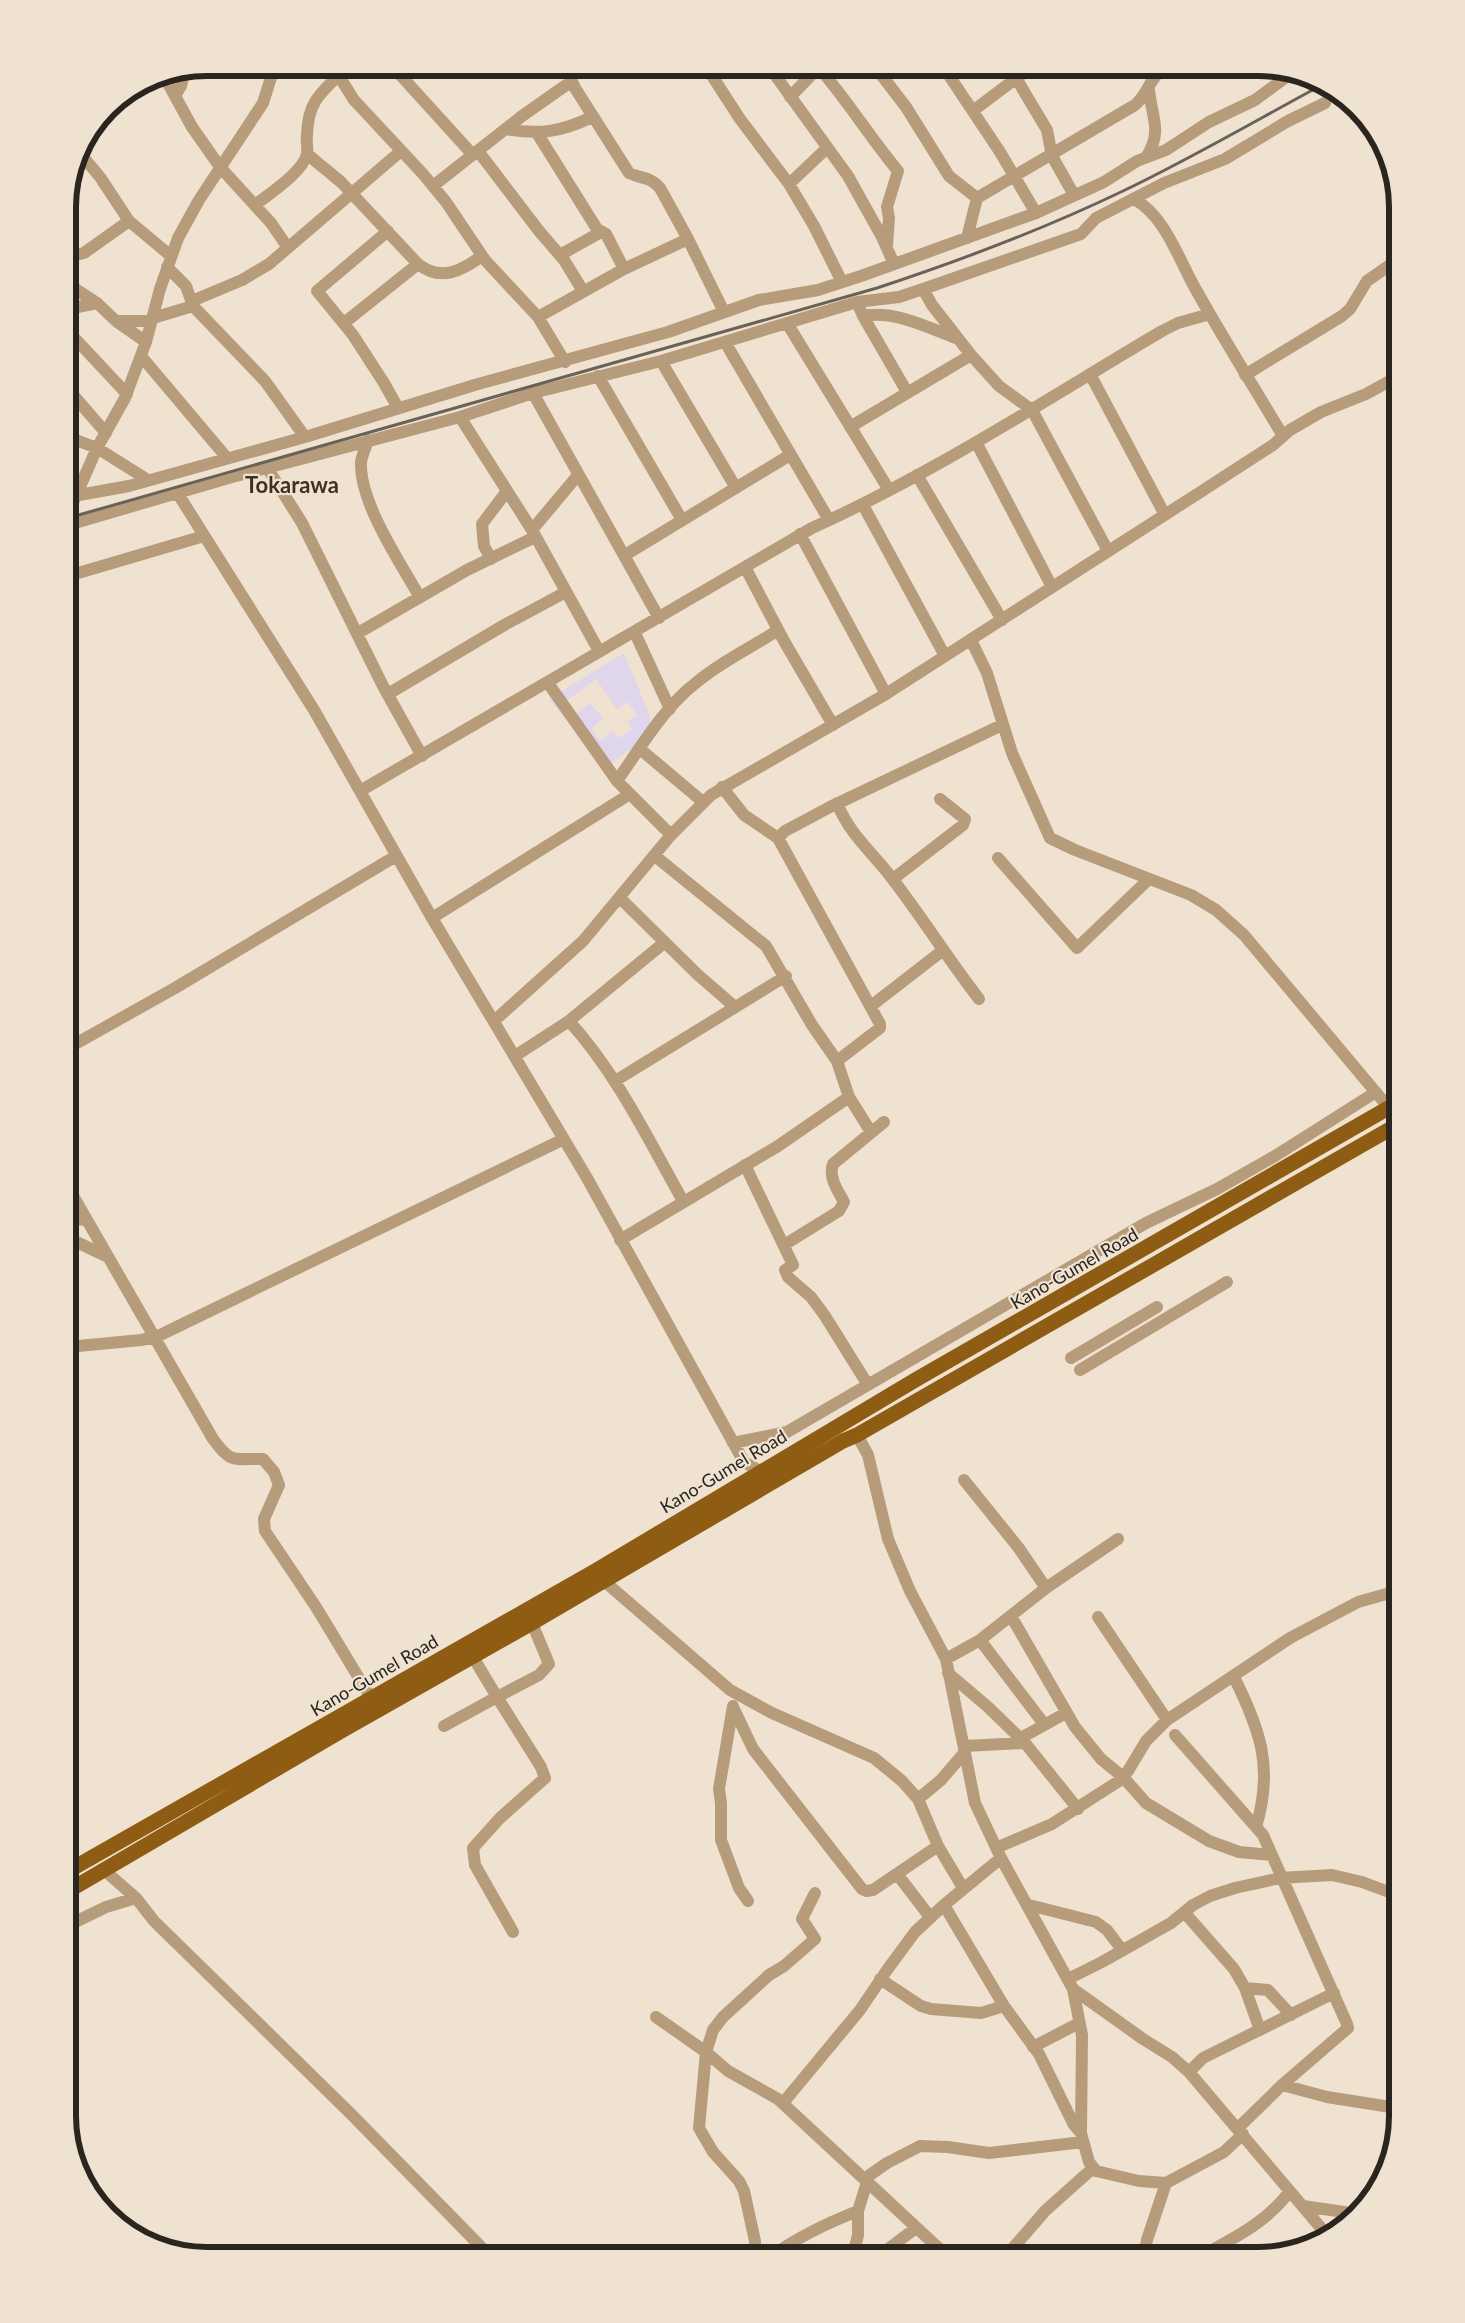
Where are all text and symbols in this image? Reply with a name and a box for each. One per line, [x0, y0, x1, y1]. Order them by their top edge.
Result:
district label: Tokarawa [245, 471, 339, 498]
street label: Kano-Gumel Road [1006, 1223, 1142, 1313]
street label: Kano-Gumel Road [656, 1425, 790, 1517]
street label: Kano-Gumel Road [306, 1630, 442, 1720]

